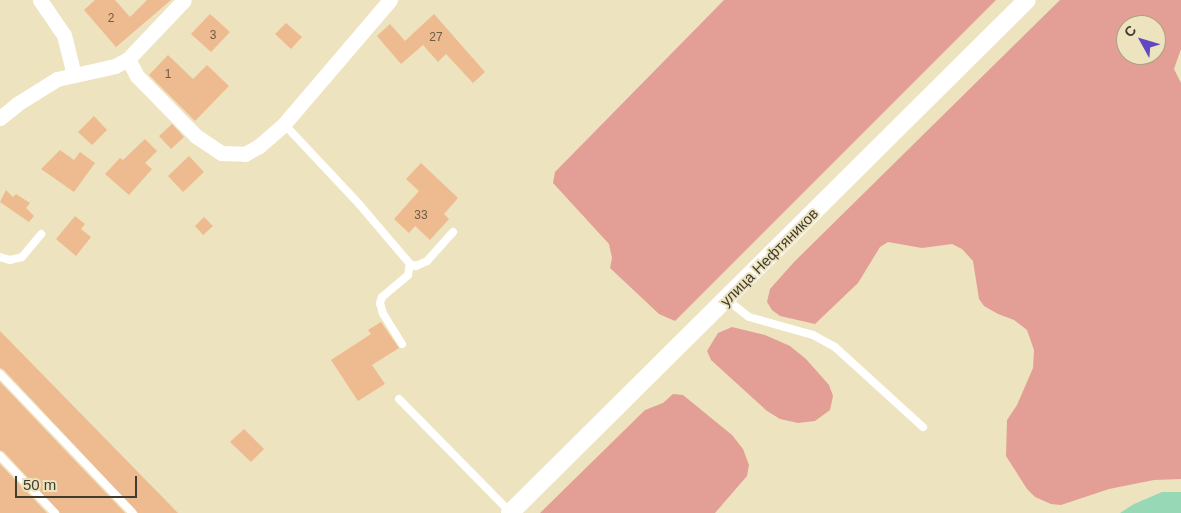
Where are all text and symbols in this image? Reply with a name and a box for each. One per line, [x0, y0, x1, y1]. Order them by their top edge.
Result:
house number: 2 [108, 12, 114, 26]
north arrow [1116, 15, 1166, 65]
text: С [1121, 22, 1140, 40]
house number: 3 [210, 29, 216, 43]
house number: 27 [429, 31, 443, 45]
house number: 1 [165, 68, 171, 82]
street label: улица Нефтяников [716, 204, 822, 310]
house number: 33 [414, 209, 428, 223]
scale bar [18, 466, 140, 498]
text: 50 m [23, 476, 56, 493]

